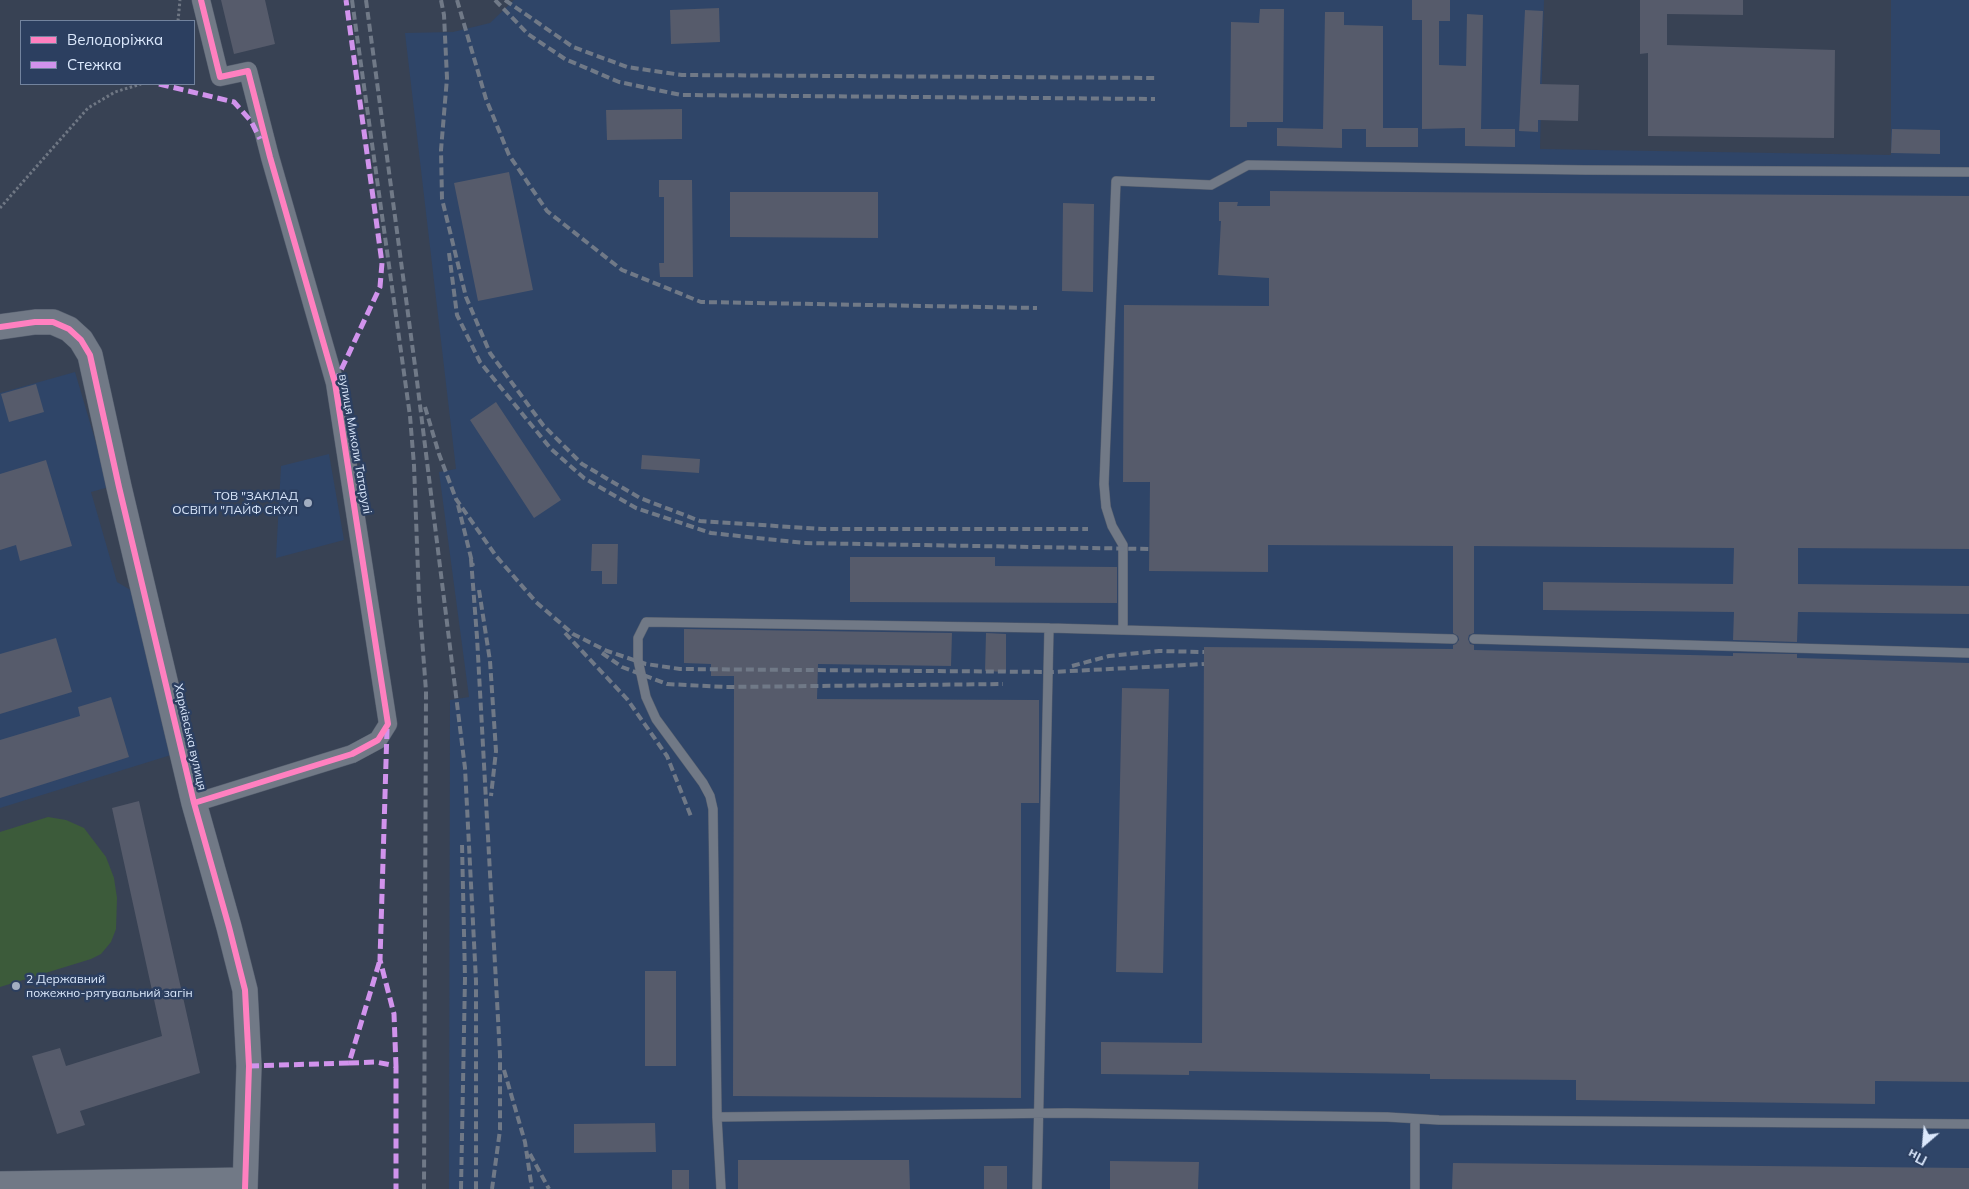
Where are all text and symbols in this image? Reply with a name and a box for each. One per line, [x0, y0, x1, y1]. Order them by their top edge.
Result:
legend [20, 20, 195, 85]
text: Велодоріжка [67, 30, 163, 49]
text: Стежка [67, 55, 122, 74]
street label: вулиця Миколи Татарулі [336, 373, 374, 515]
place label: ТОВ "ЗАКЛАД ОСВІТИ "ЛАЙФ СКУЛ [172, 489, 298, 517]
marker: ТОВ "ЗАКЛАД ОСВІТИ "ЛАЙФ СКУЛ [302, 497, 314, 509]
street label: Харківська вулиця [171, 682, 209, 792]
place label: 2 Державний пожежно-рятувальний загін [26, 972, 193, 1000]
marker: 2 Державний пожежно-рятувальний загін [10, 980, 22, 992]
north arrow [1899, 1119, 1949, 1169]
text: Пн [1904, 1145, 1930, 1170]

